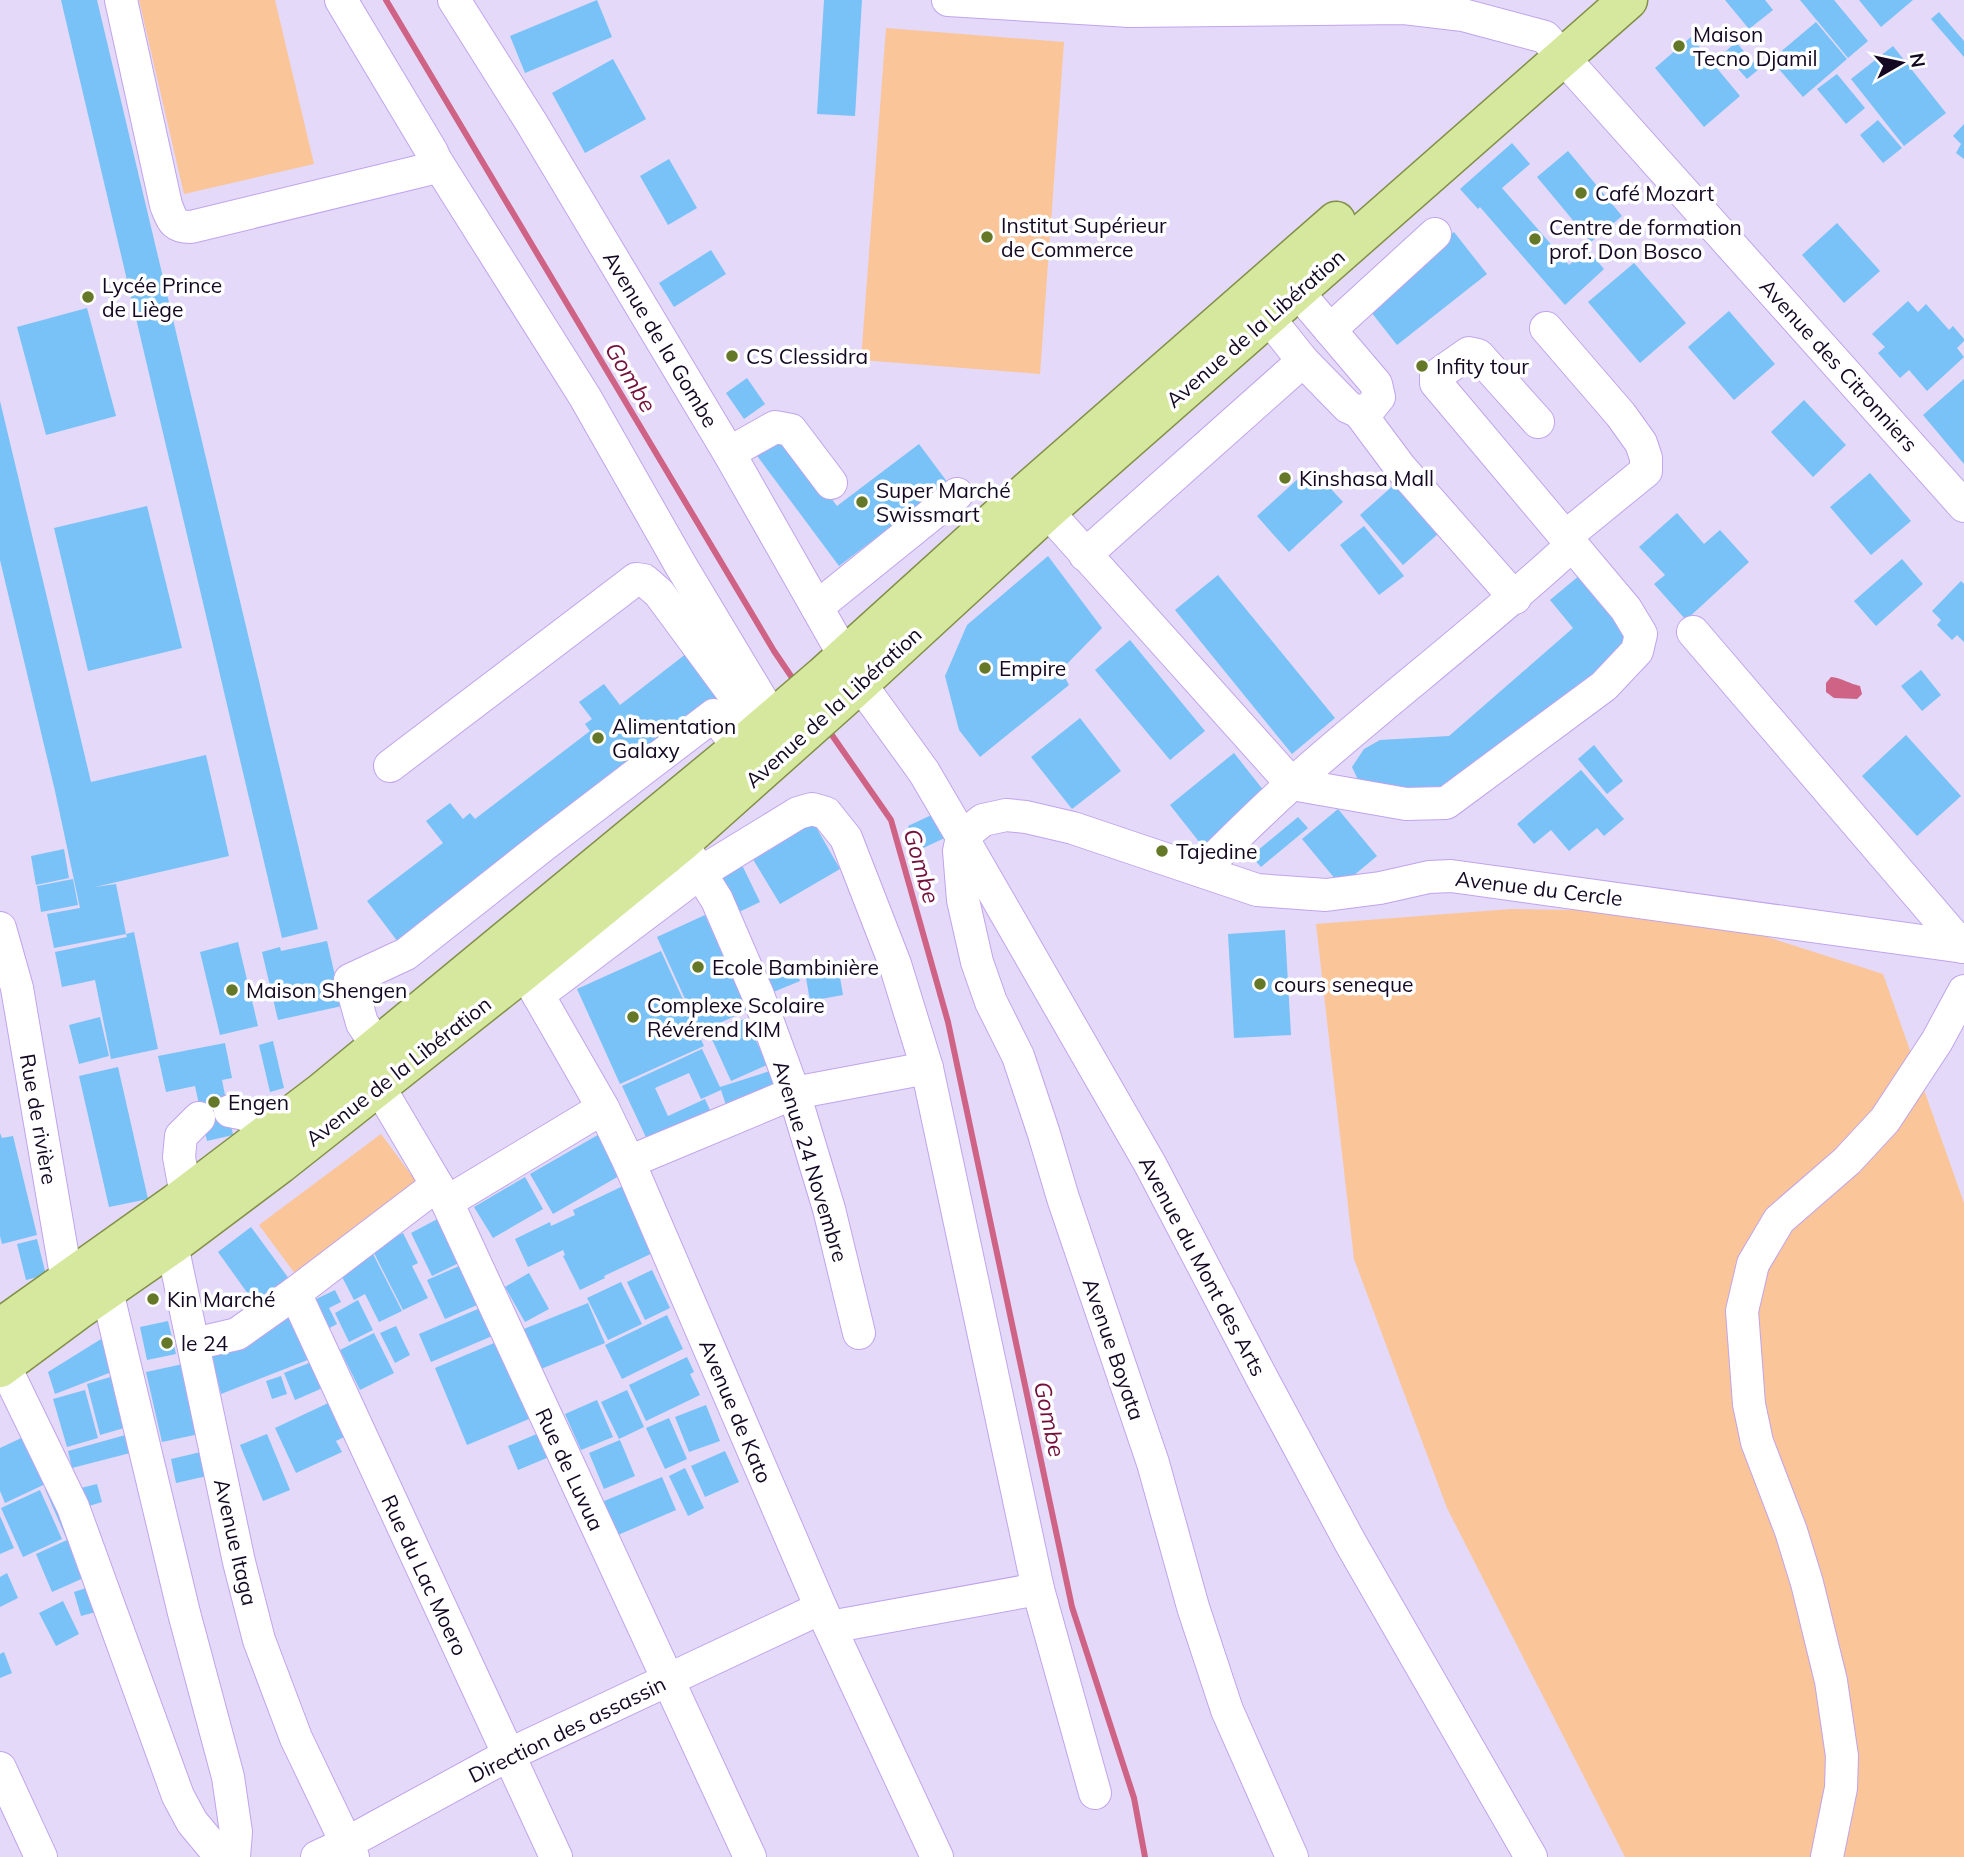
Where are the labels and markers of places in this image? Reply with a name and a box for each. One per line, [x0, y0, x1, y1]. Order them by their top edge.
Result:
place label: Maison Tecno Djamil [1693, 21, 1817, 71]
marker: Maison Tecno Djamil [1671, 38, 1687, 54]
place label: Café Mozart [1595, 180, 1714, 206]
marker: Café Mozart [1573, 185, 1589, 201]
place label: Institut Supérieur de Commerce [1001, 212, 1167, 262]
place label: Centre de formation prof. Don Bosco [1549, 214, 1742, 264]
marker: Institut Supérieur de Commerce [979, 229, 995, 245]
marker: Centre de formation prof. Don Bosco [1527, 231, 1543, 247]
place label: Lycée Prince de Liège [102, 272, 222, 322]
marker: Lycée Prince de Liège [80, 289, 96, 305]
place label: CS Clessidra [746, 343, 868, 369]
marker: CS Clessidra [724, 348, 740, 364]
place label: Infity tour [1436, 353, 1529, 379]
marker: Infity tour [1414, 358, 1430, 374]
place label: Kinshasa Mall [1299, 465, 1434, 491]
marker: Kinshasa Mall [1277, 470, 1293, 486]
place label: Super Marché Swissmart [876, 477, 1011, 527]
marker: Super Marché Swissmart [854, 494, 870, 510]
place label: Empire [999, 655, 1066, 681]
marker: Empire [977, 660, 993, 676]
place label: Alimentation Galaxy [612, 713, 736, 763]
marker: Alimentation Galaxy [590, 730, 606, 746]
place label: Tajedine [1176, 838, 1257, 864]
marker: Tajedine [1154, 843, 1170, 859]
place label: Ecole Bambinière [712, 954, 879, 980]
marker: Ecole Bambinière [690, 959, 706, 975]
place label: cours seneque [1274, 971, 1413, 997]
marker: cours seneque [1252, 976, 1268, 992]
place label: Maison Shengen [246, 977, 407, 1003]
marker: Maison Shengen [224, 982, 240, 998]
place label: Complexe Scolaire Révérend KIM [647, 992, 825, 1042]
marker: Complexe Scolaire Révérend KIM [625, 1009, 641, 1025]
place label: Engen [228, 1089, 289, 1115]
marker: Engen [206, 1094, 222, 1110]
place label: Kin Marché [167, 1286, 275, 1312]
marker: Kin Marché [145, 1291, 161, 1307]
place label: le 24 [181, 1330, 229, 1356]
marker: le 24 [159, 1335, 175, 1351]

